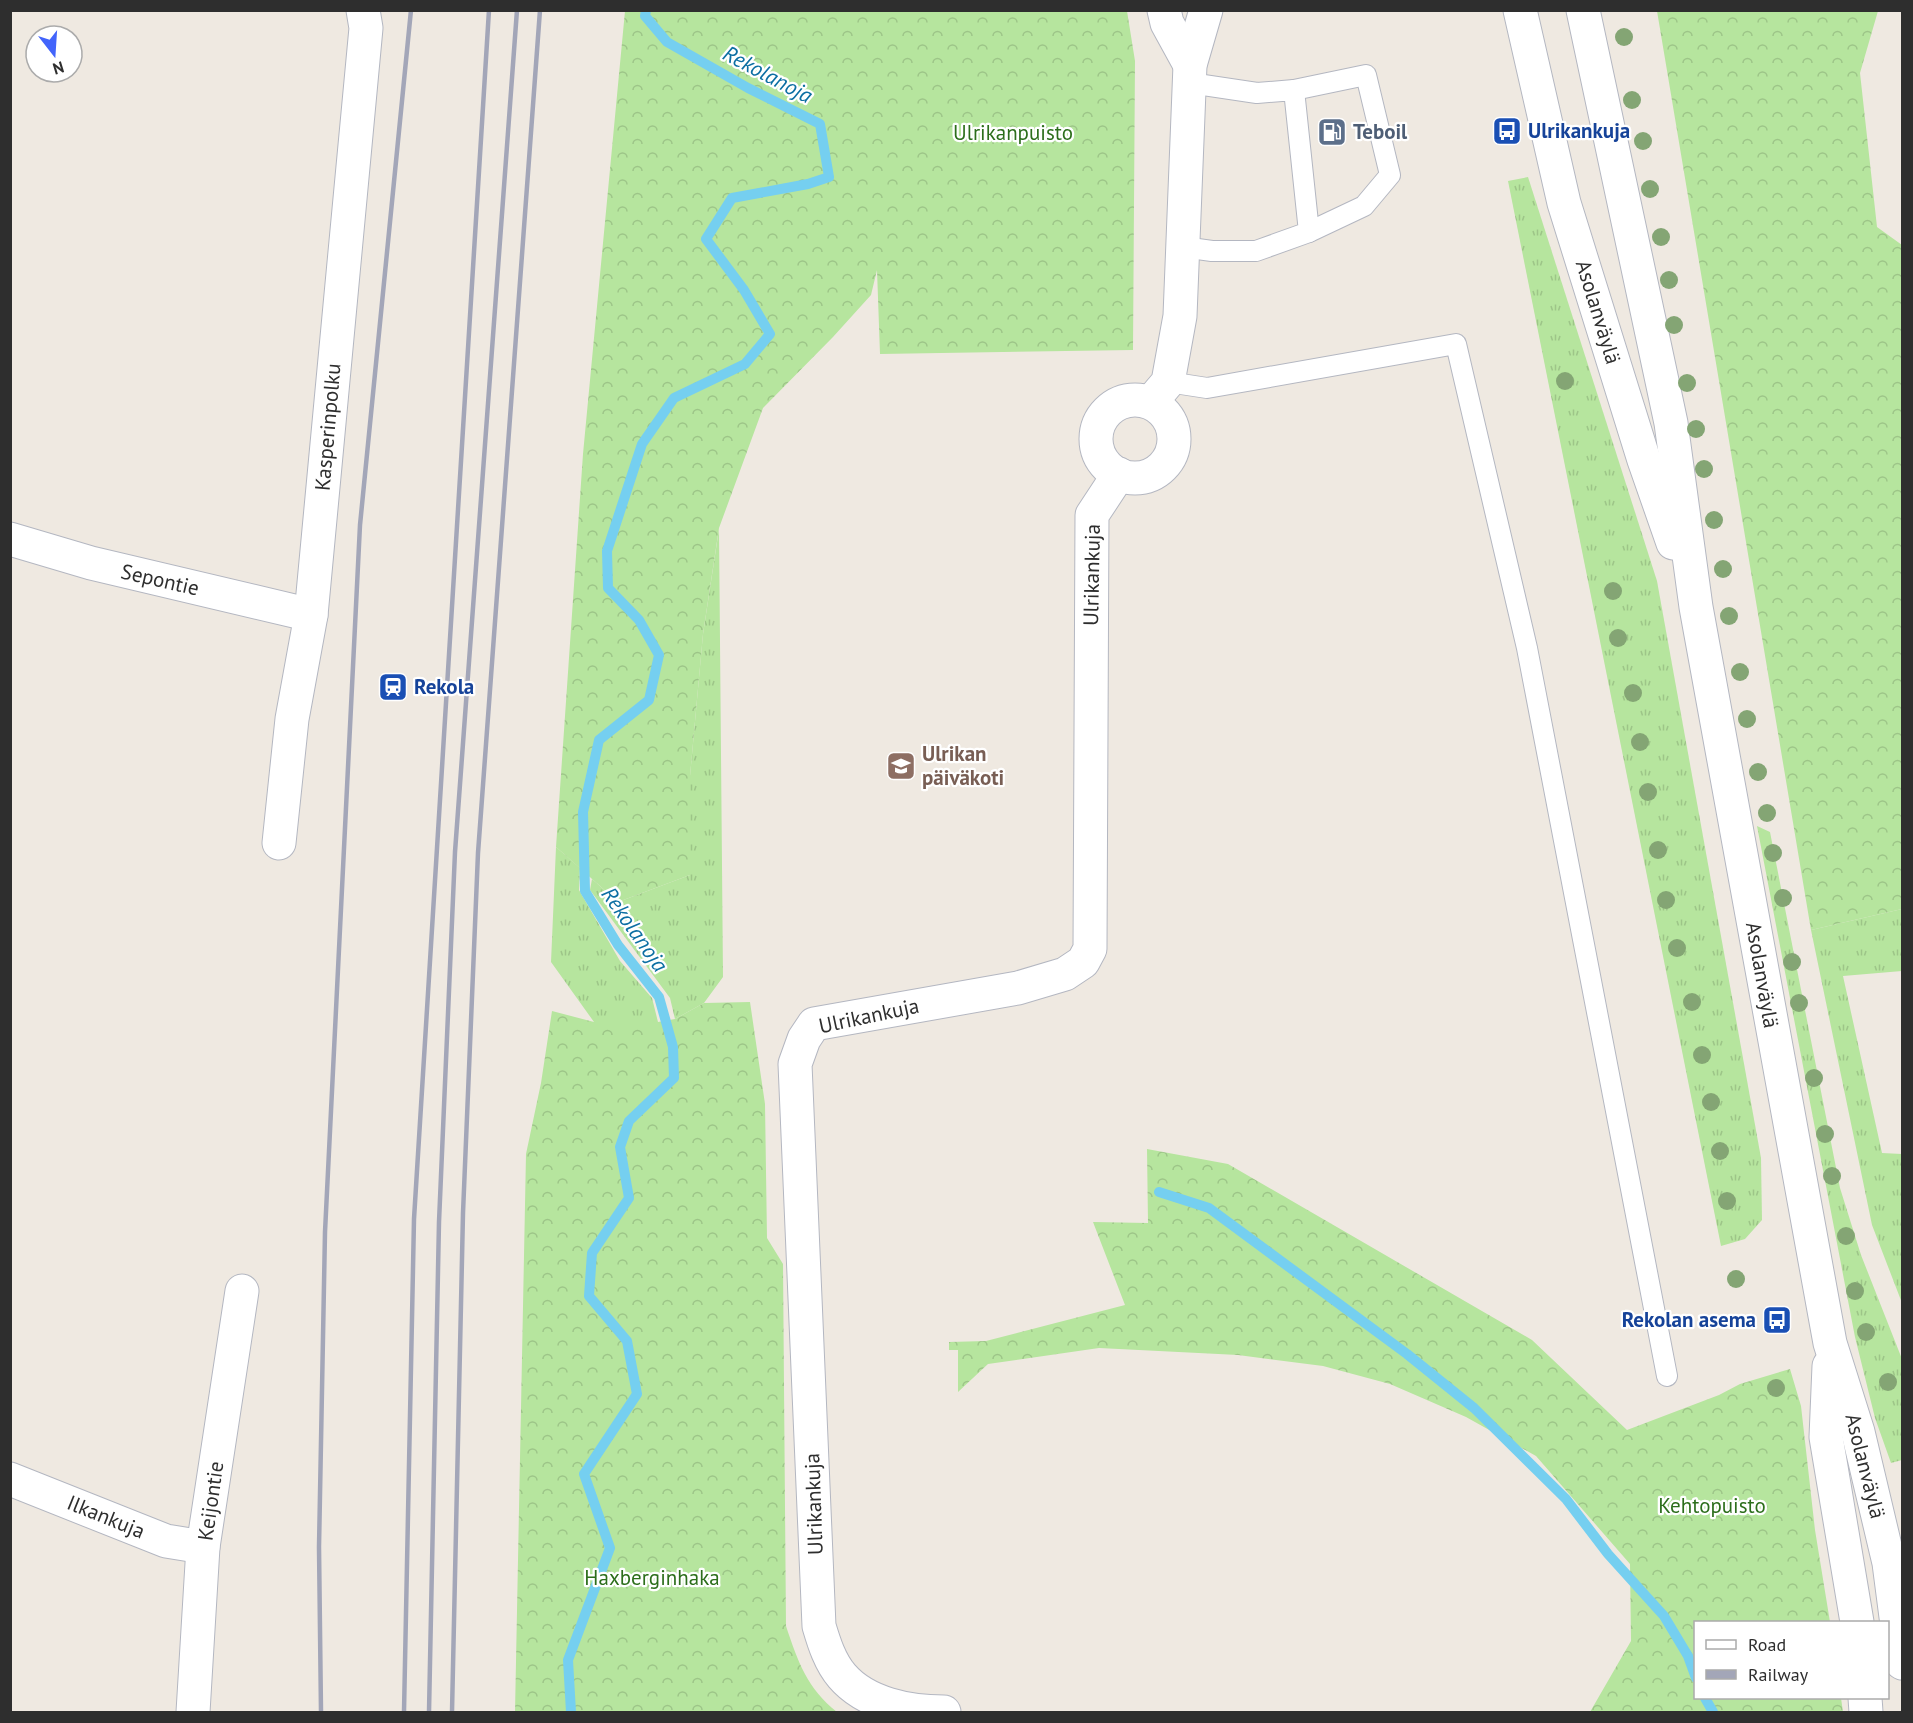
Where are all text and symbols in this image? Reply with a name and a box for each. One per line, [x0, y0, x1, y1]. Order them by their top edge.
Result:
north arrow [24, 24, 84, 84]
water label: Rekolanoja [718, 39, 818, 109]
text: N [50, 57, 66, 79]
bus stop icon: Ulrikankuja [1491, 115, 1523, 147]
fuel station icon: Teboil [1316, 116, 1348, 148]
place label: Ulrikankuja [1528, 117, 1630, 144]
place label: Teboil [1353, 118, 1408, 145]
park label: Ulrikanpuisto [953, 119, 1073, 146]
street label: Asolanväylä [1570, 257, 1627, 367]
street label: Kasperinpolku [308, 362, 347, 492]
street label: Ulrikankuja [1077, 524, 1106, 626]
street label: Sepontie [118, 557, 202, 602]
station icon: Rekola [377, 671, 409, 703]
place label: Rekola [414, 673, 474, 700]
place label: Ulrikan päiväkoti [922, 740, 1004, 791]
school or university icon: Ulrikan päiväkoti [885, 750, 917, 782]
water label: Rekolanoja [596, 881, 675, 977]
street label: Asolanväylä [1740, 920, 1785, 1030]
street label: Ulrikankuja [816, 992, 922, 1039]
bus stop icon: Rekolan asema [1761, 1304, 1793, 1336]
place label: Rekolan asema [1622, 1306, 1756, 1333]
street label: Asolanväylä [1839, 1411, 1892, 1521]
street label: Ulrikankuja [798, 1453, 829, 1555]
street label: Keijontie [192, 1460, 229, 1542]
street label: Ilkankuja [63, 1489, 149, 1544]
park label: Kehtopuisto [1658, 1492, 1766, 1519]
park label: Haxberginhaka [584, 1564, 720, 1591]
legend [1694, 1621, 1889, 1699]
text: Road [1748, 1633, 1786, 1656]
text: Railway [1748, 1663, 1809, 1686]

